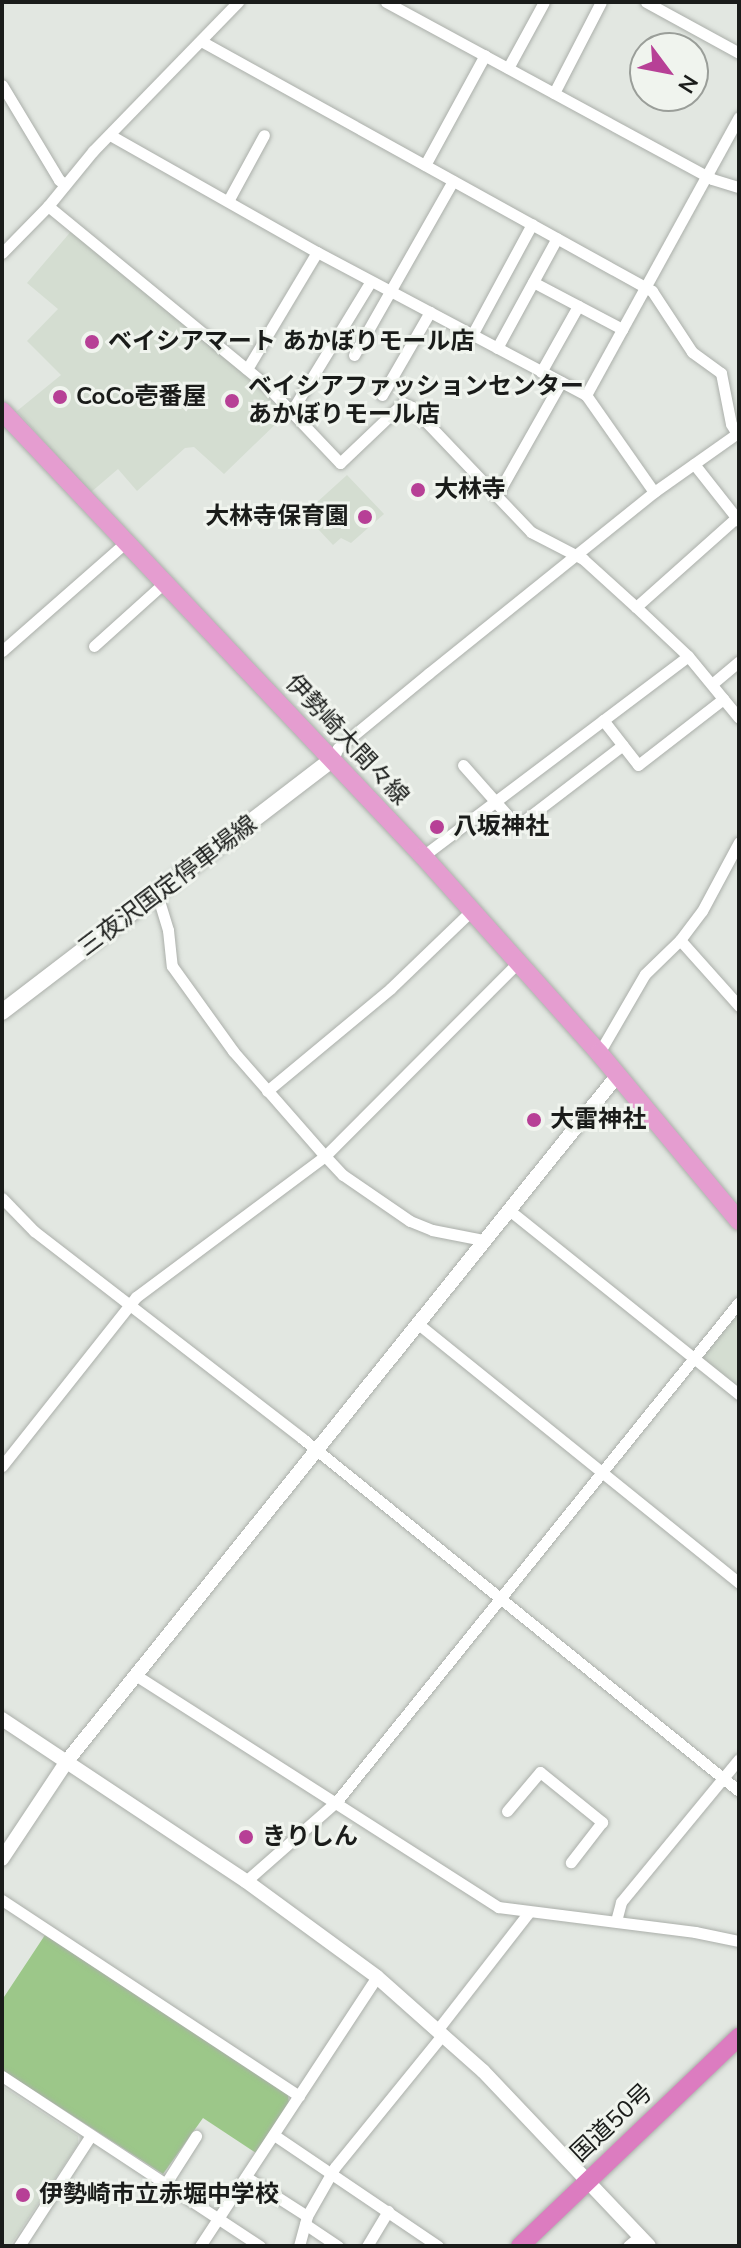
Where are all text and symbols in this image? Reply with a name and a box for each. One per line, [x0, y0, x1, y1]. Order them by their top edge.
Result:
north arrow [629, 32, 709, 112]
text: N [671, 69, 705, 99]
place label: ベイシアマート あかぼりモール店 [108, 328, 474, 356]
marker: ベイシアマート あかぼりモール店 [83, 333, 101, 351]
place label: ベイシアファッションセンター あかぼりモール店 [248, 373, 584, 429]
place label: CoCo壱番屋 [76, 383, 207, 411]
marker: CoCo壱番屋 [51, 388, 69, 406]
marker: ベイシアファッションセンター あかぼりモール店 [223, 392, 241, 410]
place label: 大林寺 [434, 476, 506, 504]
marker: 大林寺 [409, 481, 427, 499]
place label: 大林寺保育園 [205, 503, 349, 531]
marker: 大林寺保育園 [356, 508, 374, 526]
street label: 伊勢崎大間々線 [279, 669, 415, 811]
street label: 三夜沢国定停車場線 [73, 810, 263, 962]
place label: 八坂神社 [453, 813, 549, 841]
marker: 八坂神社 [428, 818, 446, 836]
place label: 大雷神社 [550, 1106, 646, 1134]
marker: 大雷神社 [525, 1111, 543, 1129]
place label: きりしん [262, 1823, 358, 1851]
marker: きりしん [237, 1828, 255, 1846]
street label: 国道50号 [565, 2078, 659, 2168]
place label: 伊勢崎市立赤堀中学校 [39, 2181, 279, 2209]
marker: 伊勢崎市立赤堀中学校 [14, 2186, 32, 2204]

